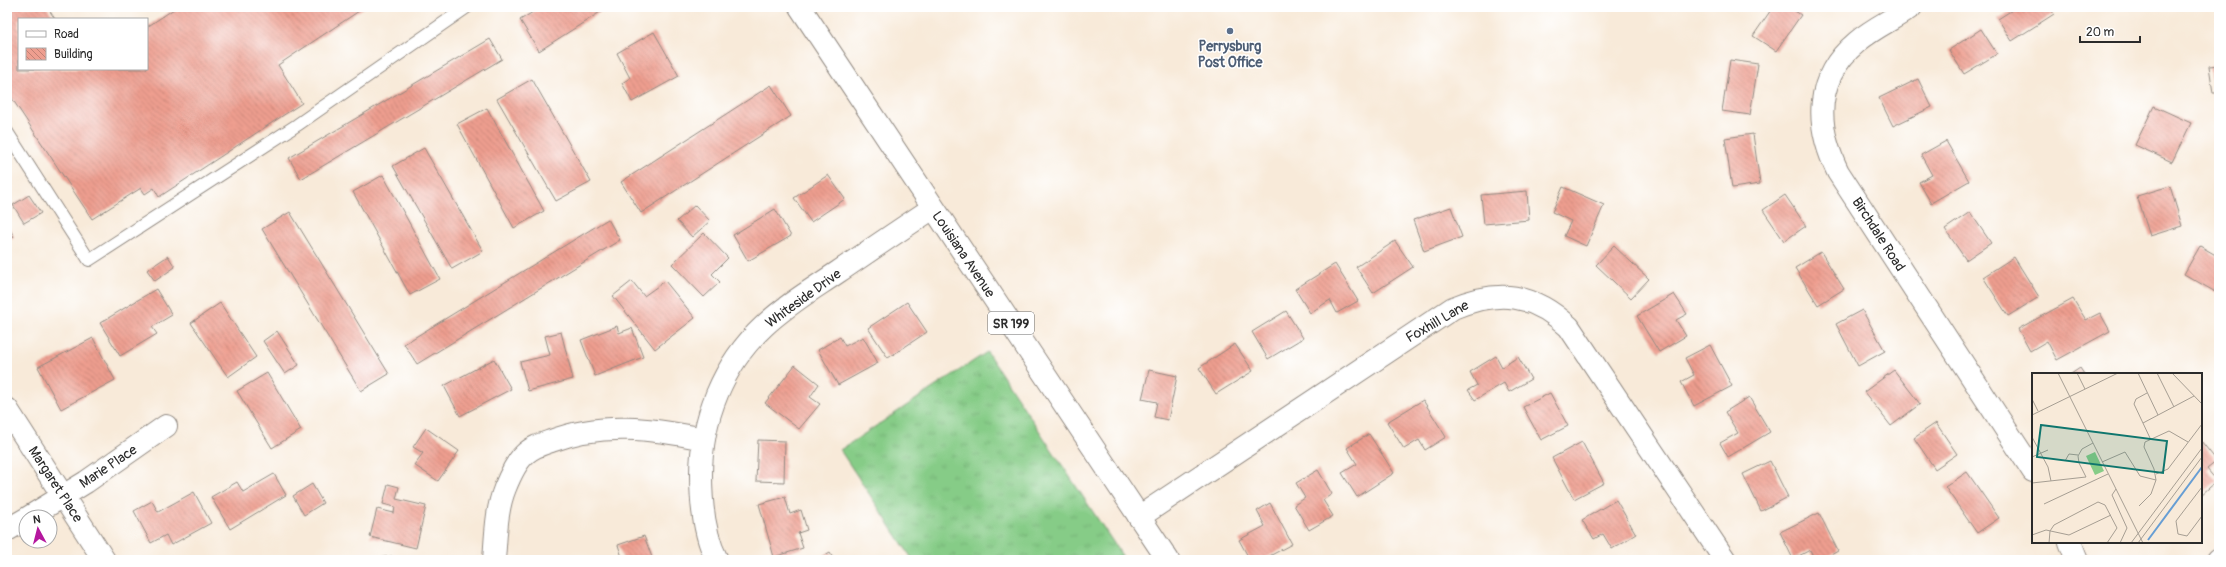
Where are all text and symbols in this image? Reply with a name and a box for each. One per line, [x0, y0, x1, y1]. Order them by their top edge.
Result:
legend [18, 18, 148, 70]
scale bar [2080, 18, 2140, 44]
text: 20 m [2086, 25, 2115, 40]
marker: Perrysburg Post Office [1225, 26, 1235, 36]
text: Road [54, 27, 79, 42]
place label: Perrysburg Post Office [1198, 38, 1263, 71]
text: Building [54, 47, 93, 62]
street label: Birchdale Road [1848, 194, 1909, 275]
street label: Louisiana Avenue [928, 208, 999, 301]
street label: Whiteside Drive [762, 265, 844, 332]
street label: Foxhill Lane [1403, 297, 1472, 346]
road number: SR 199 [988, 312, 1034, 334]
inset map [2032, 373, 2202, 543]
street label: Marie Place [76, 441, 140, 492]
street label: Margaret Place [25, 443, 86, 525]
north arrow [18, 509, 58, 549]
text: N [32, 513, 42, 526]

